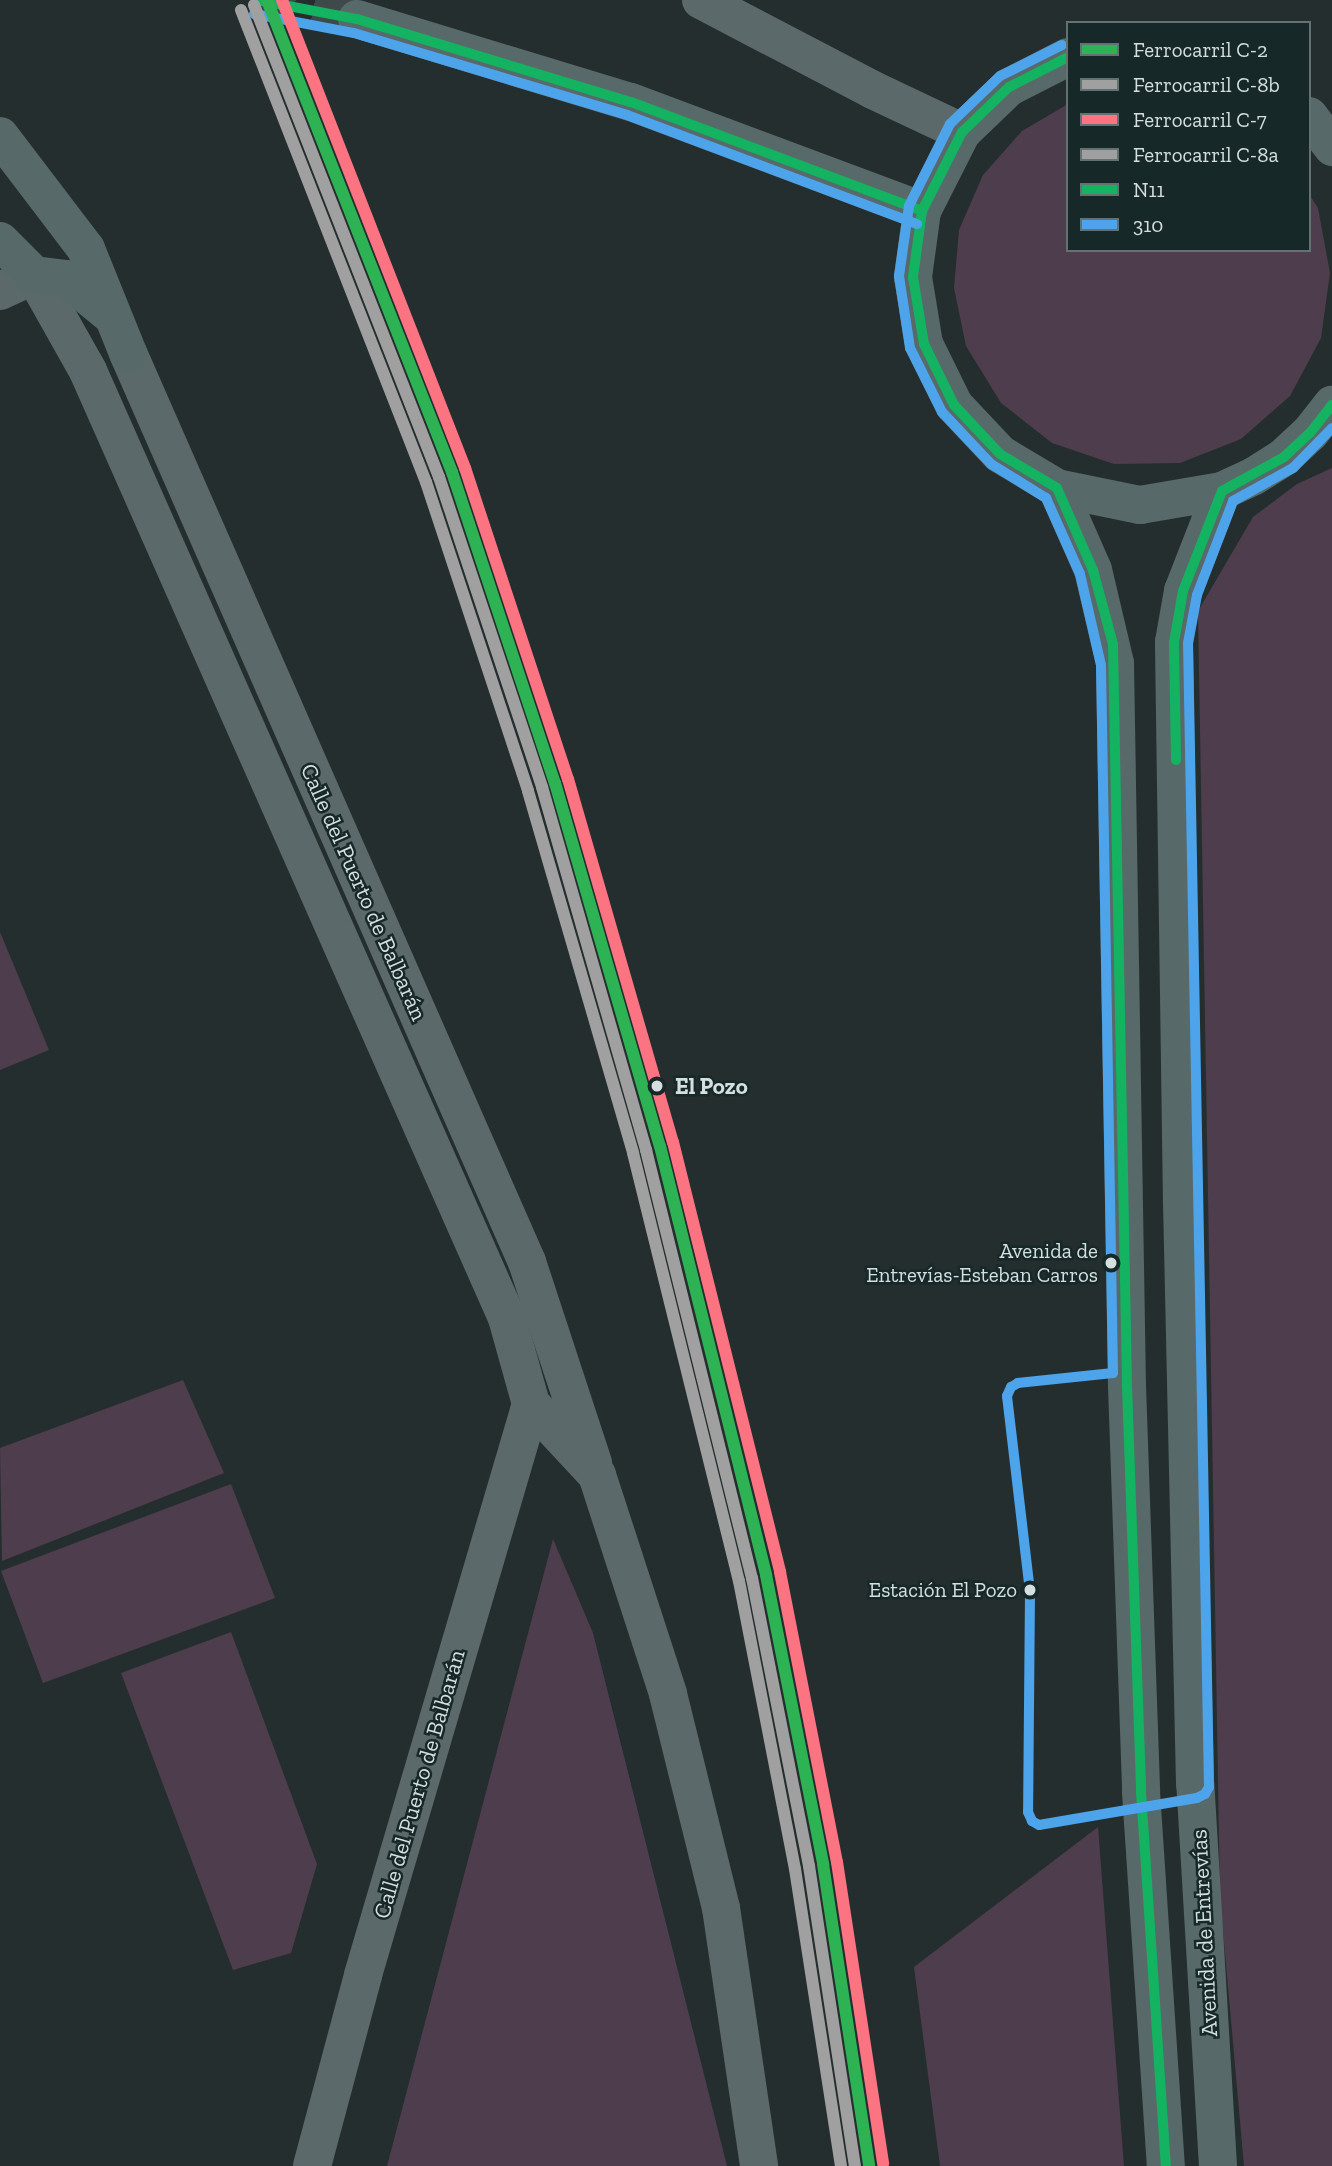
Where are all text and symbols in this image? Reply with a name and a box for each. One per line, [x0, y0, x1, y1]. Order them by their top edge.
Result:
legend [1066, 21, 1311, 252]
text: Ferrocarril C-2 [1133, 37, 1268, 62]
text: Ferrocarril C-8b [1133, 72, 1280, 97]
text: Ferrocarril C-7 [1133, 107, 1267, 132]
text: Ferrocarril C-8a [1133, 142, 1279, 167]
text: N11 [1133, 177, 1165, 202]
text: 310 [1133, 212, 1163, 237]
street label: Calle del Puerto de Balbarán [295, 759, 433, 1025]
place label: El Pozo [675, 1072, 748, 1100]
marker: El Pozo [645, 1074, 669, 1098]
place label: Avenida de Entrevías-Esteban Carros [866, 1238, 1098, 1288]
marker: Avenida de Entrevías-Esteban Carros [1104, 1256, 1118, 1270]
place label: Estación El Pozo [869, 1577, 1017, 1603]
marker: Estación El Pozo [1023, 1583, 1037, 1597]
street label: Calle del Puerto de Balbarán [367, 1646, 471, 1922]
street label: Avenida de Entrevías [1185, 1829, 1223, 2037]

